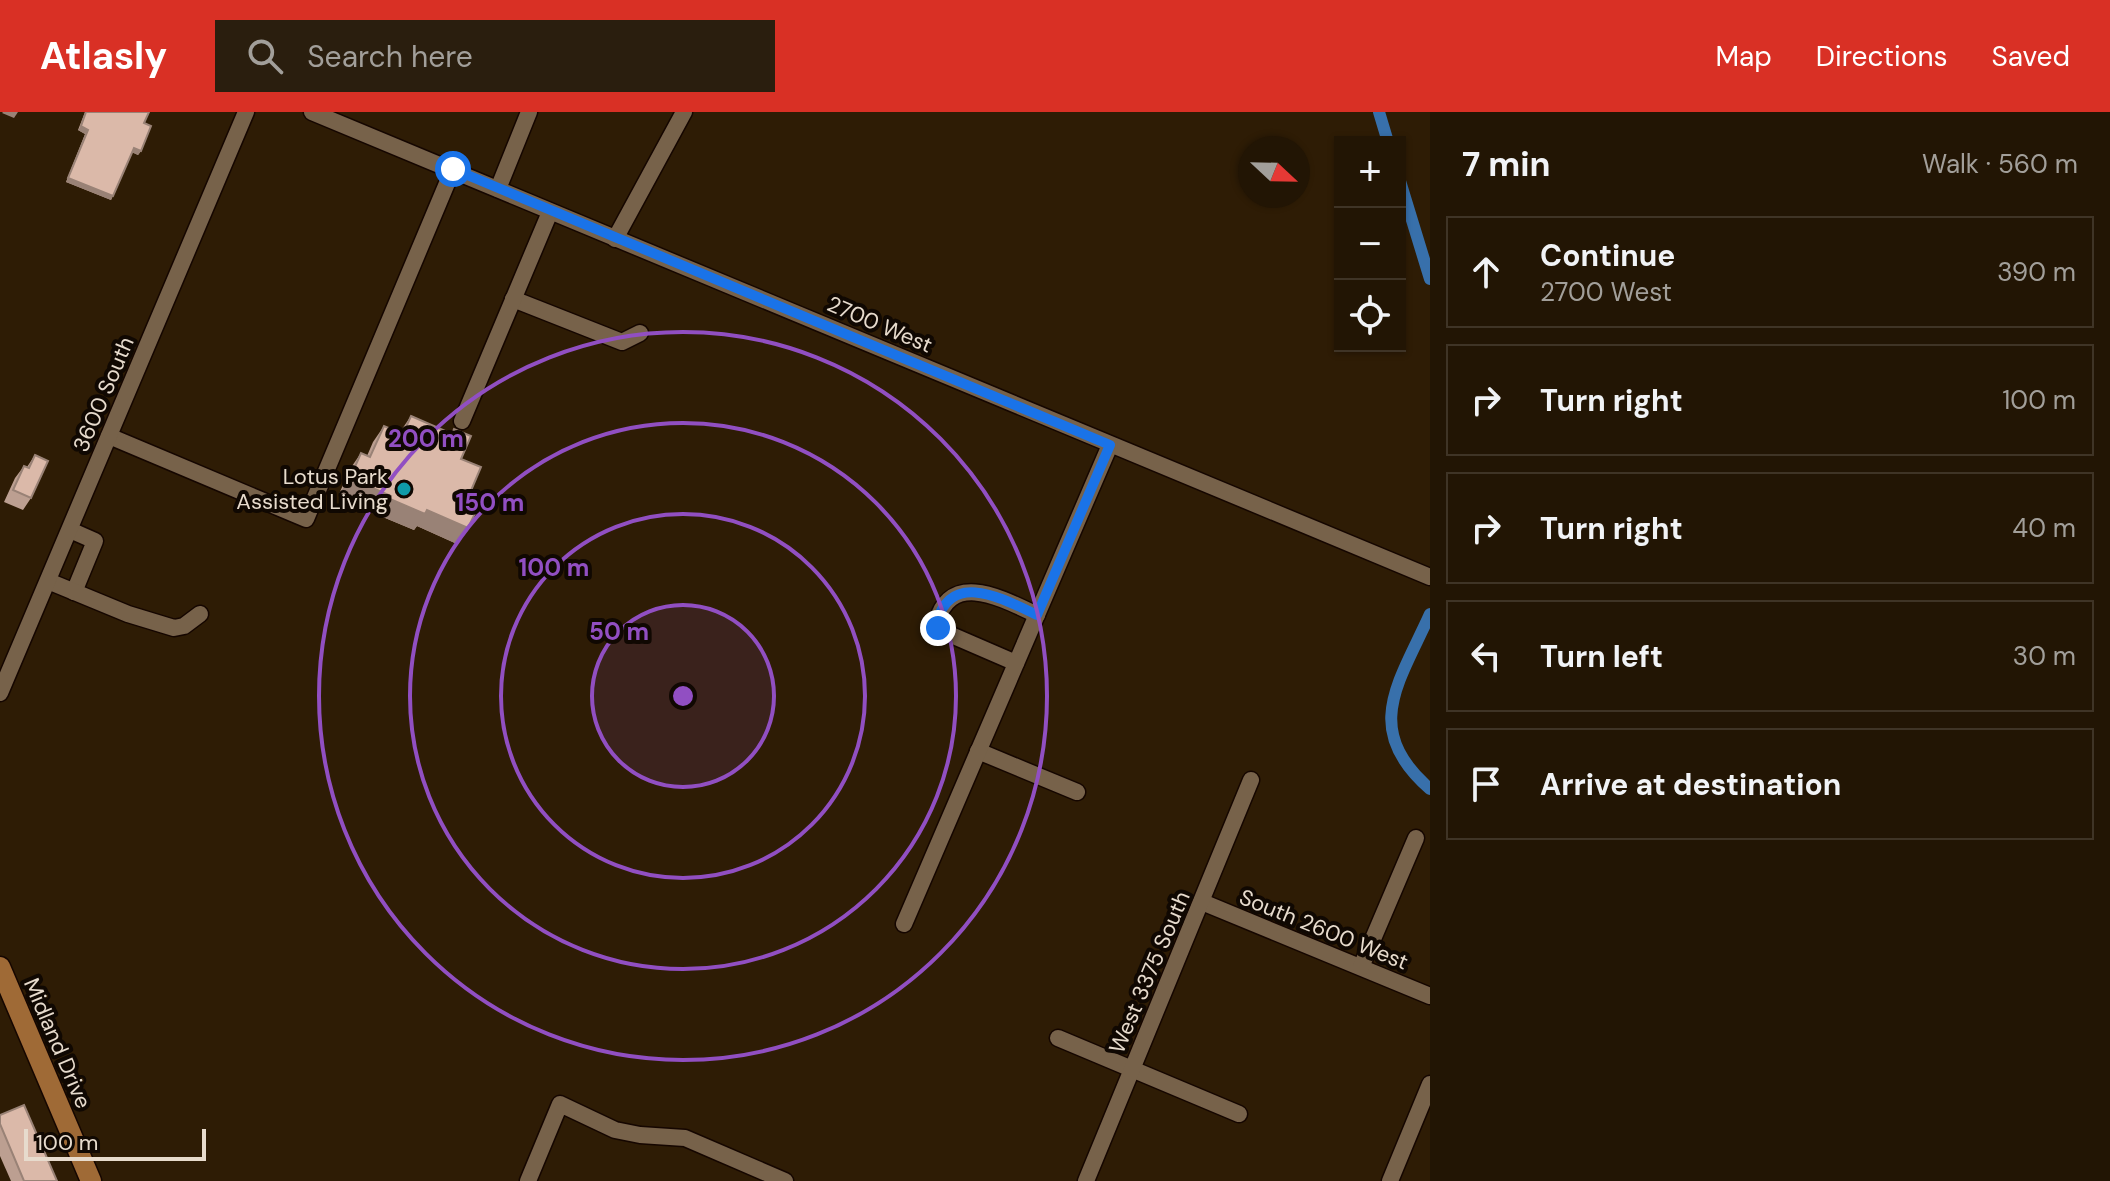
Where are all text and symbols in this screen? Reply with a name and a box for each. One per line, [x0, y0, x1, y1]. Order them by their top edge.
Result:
search box [215, 20, 775, 92]
text: Atlasly [40, 31, 167, 81]
icon: search [243, 34, 287, 78]
text: Search here [307, 37, 473, 76]
text: Map [1715, 38, 1772, 75]
text: Directions [1816, 38, 1948, 75]
text: Saved [1992, 38, 2070, 75]
north arrow [1238, 136, 1310, 208]
map controls [1334, 136, 1406, 352]
button: + [1334, 136, 1406, 208]
text: 7 min [1462, 142, 1551, 187]
text: Walk · 560 m [1922, 147, 2078, 181]
route start [435, 151, 471, 187]
button: − [1334, 208, 1406, 280]
text: Continue [1540, 236, 1675, 275]
icon: ahead [1464, 250, 1508, 294]
text: 390 m [1997, 255, 2076, 289]
text: 2700 West [1540, 275, 1672, 309]
button: locate [1334, 280, 1406, 352]
street label: 2700 West [823, 289, 937, 360]
street label: 3600 South [66, 332, 141, 456]
icon: right [1464, 378, 1508, 422]
text: Turn right [1540, 381, 1683, 420]
text: 100 m [2002, 383, 2076, 417]
text: 200 m [388, 423, 464, 454]
place label: Lotus Park Assisted Living [236, 462, 388, 516]
marker: Lotus Park Assisted Living [395, 480, 413, 498]
text: 150 m [456, 487, 524, 518]
icon: right [1464, 506, 1508, 550]
text: Turn right [1540, 509, 1683, 548]
text: 40 m [2012, 511, 2076, 545]
text: 100 m [519, 552, 589, 583]
route end [920, 610, 956, 646]
text: 50 m [589, 616, 649, 647]
icon: left [1464, 634, 1508, 678]
text: Turn left [1540, 637, 1663, 676]
text: 30 m [2013, 639, 2076, 673]
centre of rings [669, 682, 697, 710]
icon: arrive [1464, 762, 1508, 806]
text: Arrive at destination [1540, 765, 1841, 804]
street label: South 2600 West [1235, 882, 1413, 977]
street label: West 3375 South [1102, 887, 1197, 1058]
street label: Midland Drive [17, 974, 98, 1113]
scale bar [24, 1125, 206, 1161]
text: 100 m [36, 1128, 98, 1157]

